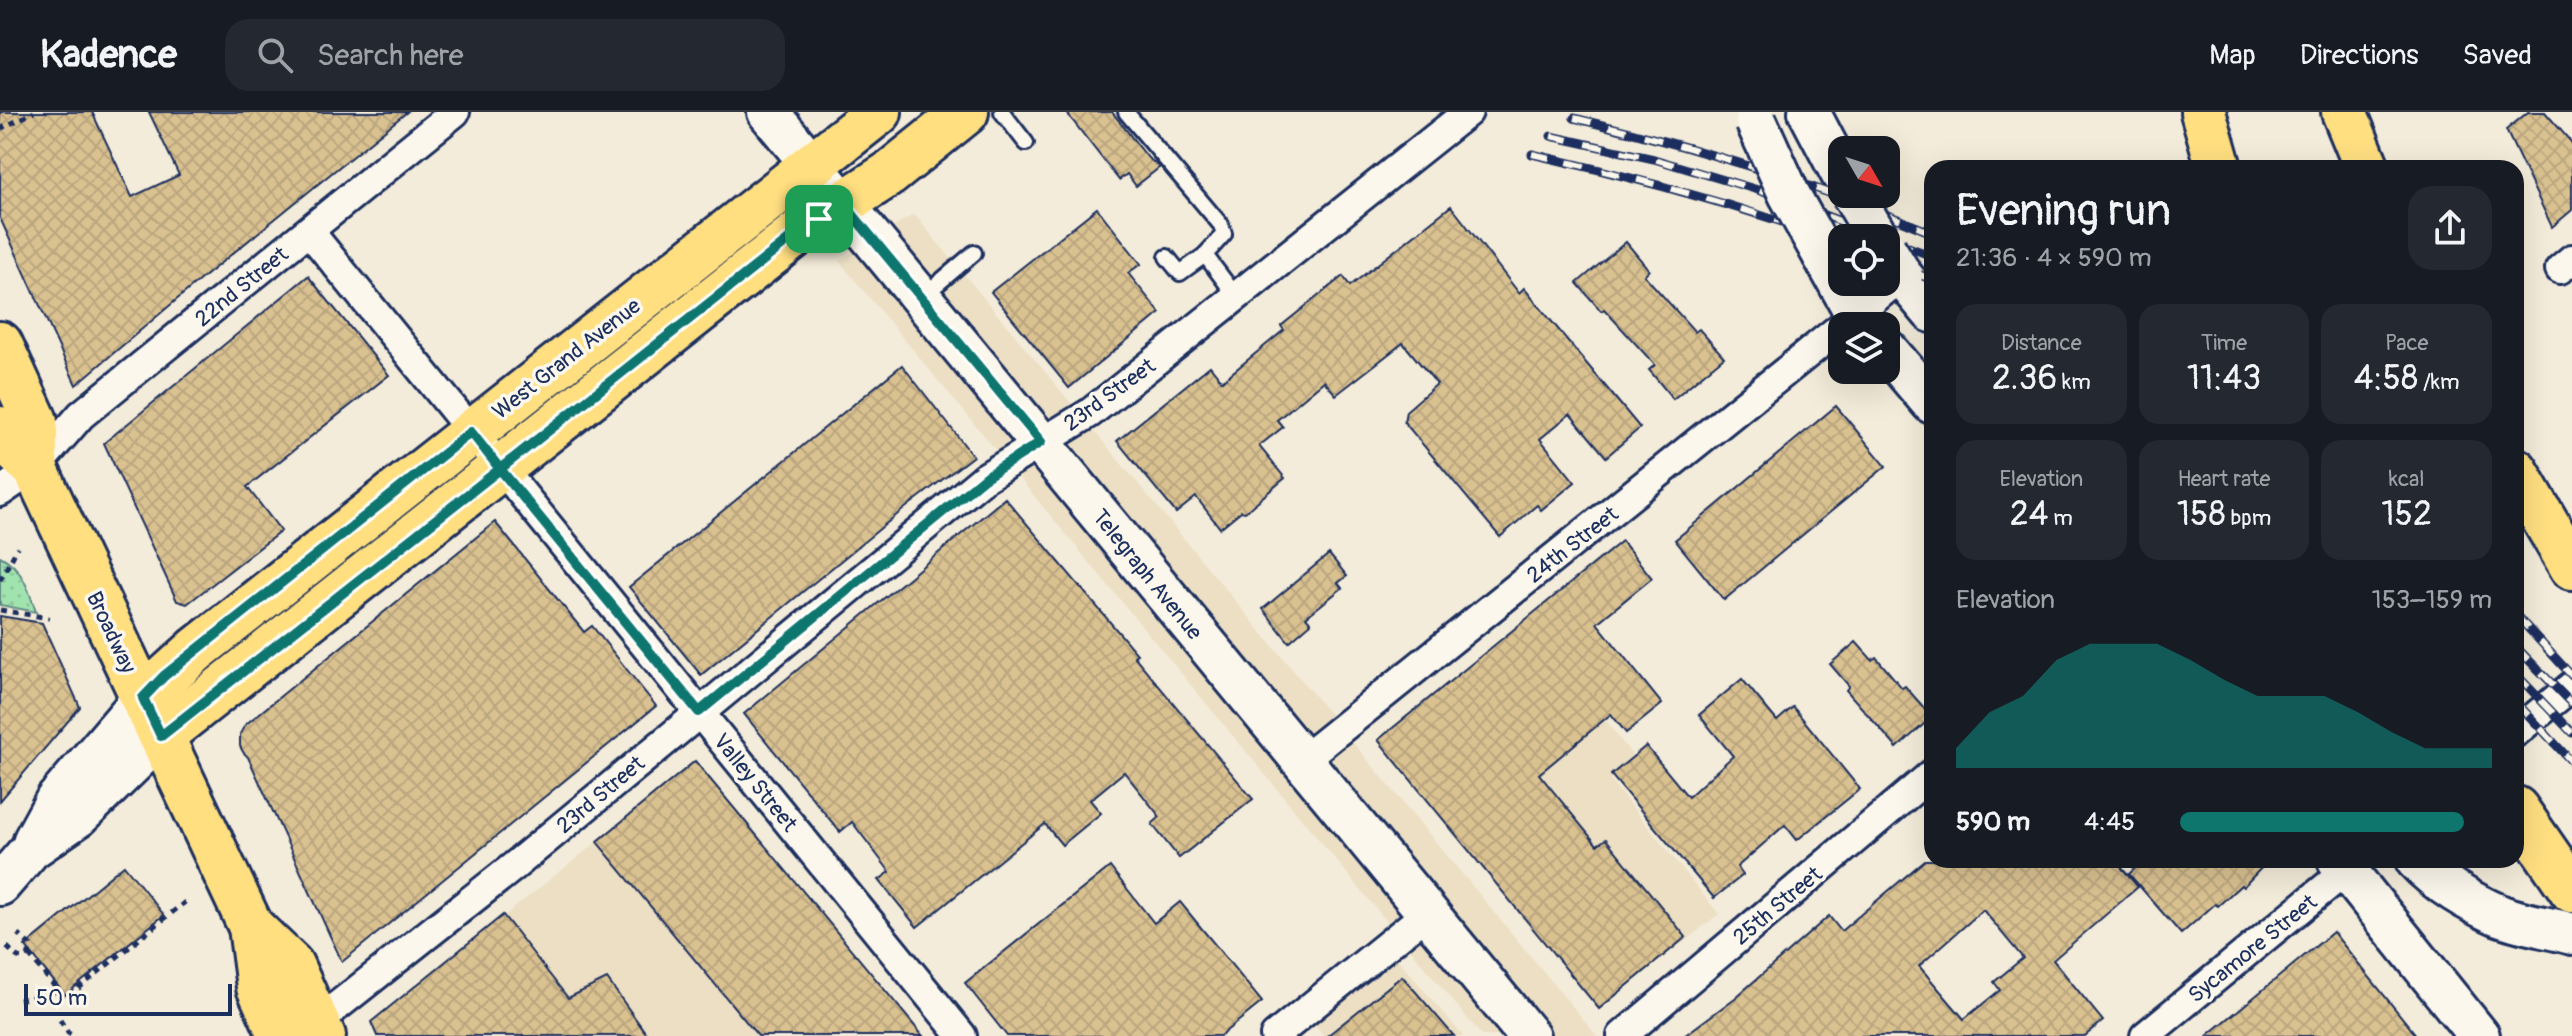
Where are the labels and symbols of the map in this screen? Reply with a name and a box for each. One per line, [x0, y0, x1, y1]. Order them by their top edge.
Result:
north arrow [1828, 136, 1900, 208]
pin [785, 185, 853, 253]
street label: 22nd Street [189, 240, 294, 333]
street label: West Grand Avenue [487, 292, 647, 425]
street label: 23rd Street [1058, 352, 1161, 437]
street label: 24th Street [1521, 500, 1624, 589]
street label: Telegraph Avenue [1086, 504, 1209, 646]
street label: Broadway [80, 587, 142, 678]
street label: Valley Street [707, 728, 803, 838]
street label: 23rd Street [551, 750, 651, 840]
street label: 25th Street [1727, 860, 1828, 951]
street label: Sycamore Street [2183, 888, 2323, 1009]
scale bar [24, 980, 232, 1016]

